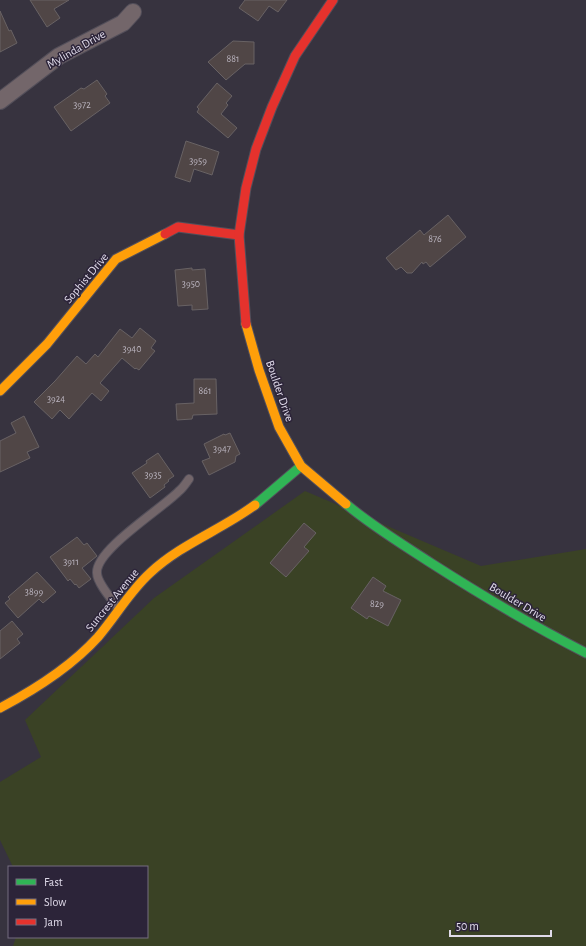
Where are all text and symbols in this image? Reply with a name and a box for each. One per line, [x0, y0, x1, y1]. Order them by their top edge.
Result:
street label: Mylinda Drive [45, 28, 108, 71]
house number: 881 [227, 54, 239, 64]
house number: 3972 [73, 100, 91, 110]
house number: 3959 [189, 156, 207, 166]
house number: 876 [428, 234, 442, 244]
street label: Sophist Drive [62, 250, 110, 306]
house number: 3950 [182, 279, 200, 289]
house number: 3940 [123, 344, 141, 354]
street label: Boulder Drive [264, 359, 296, 423]
house number: 861 [199, 386, 211, 396]
house number: 3924 [47, 394, 65, 404]
house number: 3947 [213, 444, 231, 454]
house number: 3935 [144, 470, 162, 480]
house number: 3911 [63, 557, 79, 567]
street label: Suncrest Avenue [83, 566, 141, 634]
street label: Boulder Drive [488, 580, 548, 624]
house number: 3899 [25, 587, 43, 597]
house number: 829 [370, 599, 384, 609]
legend [8, 866, 148, 938]
text: Fast [44, 876, 63, 888]
text: Slow [44, 896, 66, 908]
scale bar [450, 912, 551, 938]
text: Jam [44, 916, 63, 928]
text: 50 m [456, 920, 479, 932]

